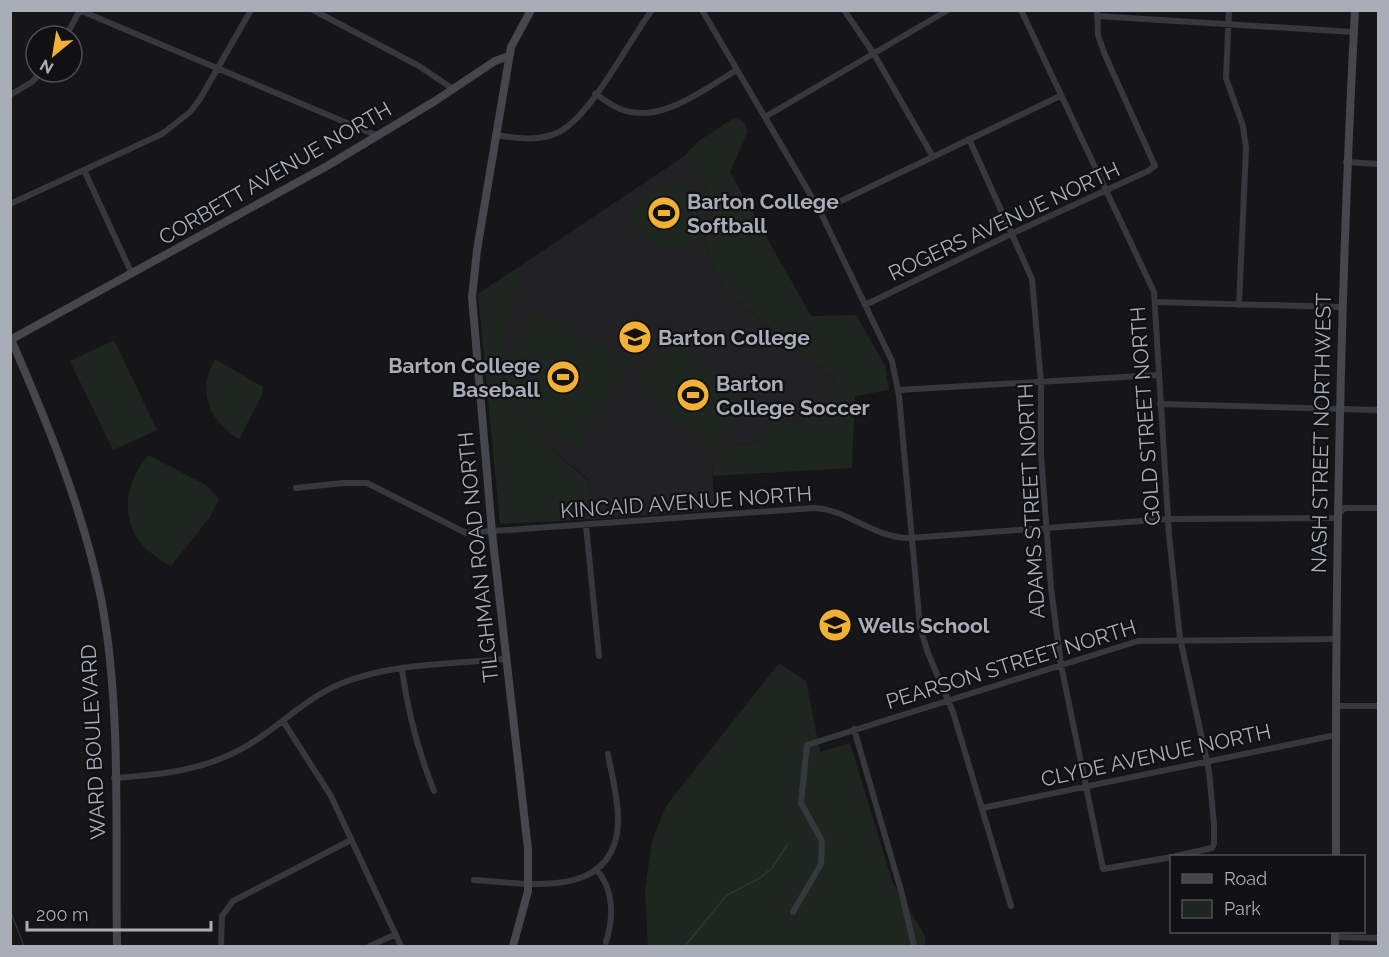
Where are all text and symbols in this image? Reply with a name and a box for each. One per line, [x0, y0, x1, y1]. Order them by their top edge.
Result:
north arrow [24, 24, 84, 84]
text: N [37, 55, 57, 78]
street label: CORBETT AVENUE NORTH [154, 96, 396, 250]
street label: ROGERS AVENUE NORTH [884, 156, 1124, 286]
place label: Barton College Softball [687, 189, 839, 238]
sports icon: Barton College Softball [646, 195, 682, 231]
street label: NASH STREET NORTHWEST [1306, 293, 1336, 573]
street label: GOLD STREET NORTH [1125, 306, 1165, 526]
school or university icon: Barton College [617, 319, 653, 355]
place label: Barton College [658, 325, 810, 350]
place label: Barton College Baseball [388, 353, 540, 402]
sports icon: Barton College Baseball [545, 359, 581, 395]
place label: Barton College Soccer [716, 371, 870, 420]
sports icon: Barton College Soccer [675, 377, 711, 413]
street label: ADAMS STREET NORTH [1012, 383, 1050, 619]
street label: TILGHMAN ROAD NORTH [452, 431, 504, 683]
street label: KINCAID AVENUE NORTH [559, 481, 813, 523]
school or university icon: Wells School [817, 607, 853, 643]
place label: Wells School [858, 613, 990, 638]
street label: PEARSON STREET NORTH [883, 614, 1139, 714]
street label: WARD BOULEVARD [75, 644, 111, 840]
street label: CLYDE AVENUE NORTH [1039, 718, 1273, 792]
legend [1170, 855, 1365, 933]
text: Road [1224, 868, 1267, 889]
scale bar [27, 894, 212, 932]
text: Park [1224, 898, 1261, 919]
text: 200 m [36, 904, 89, 925]

